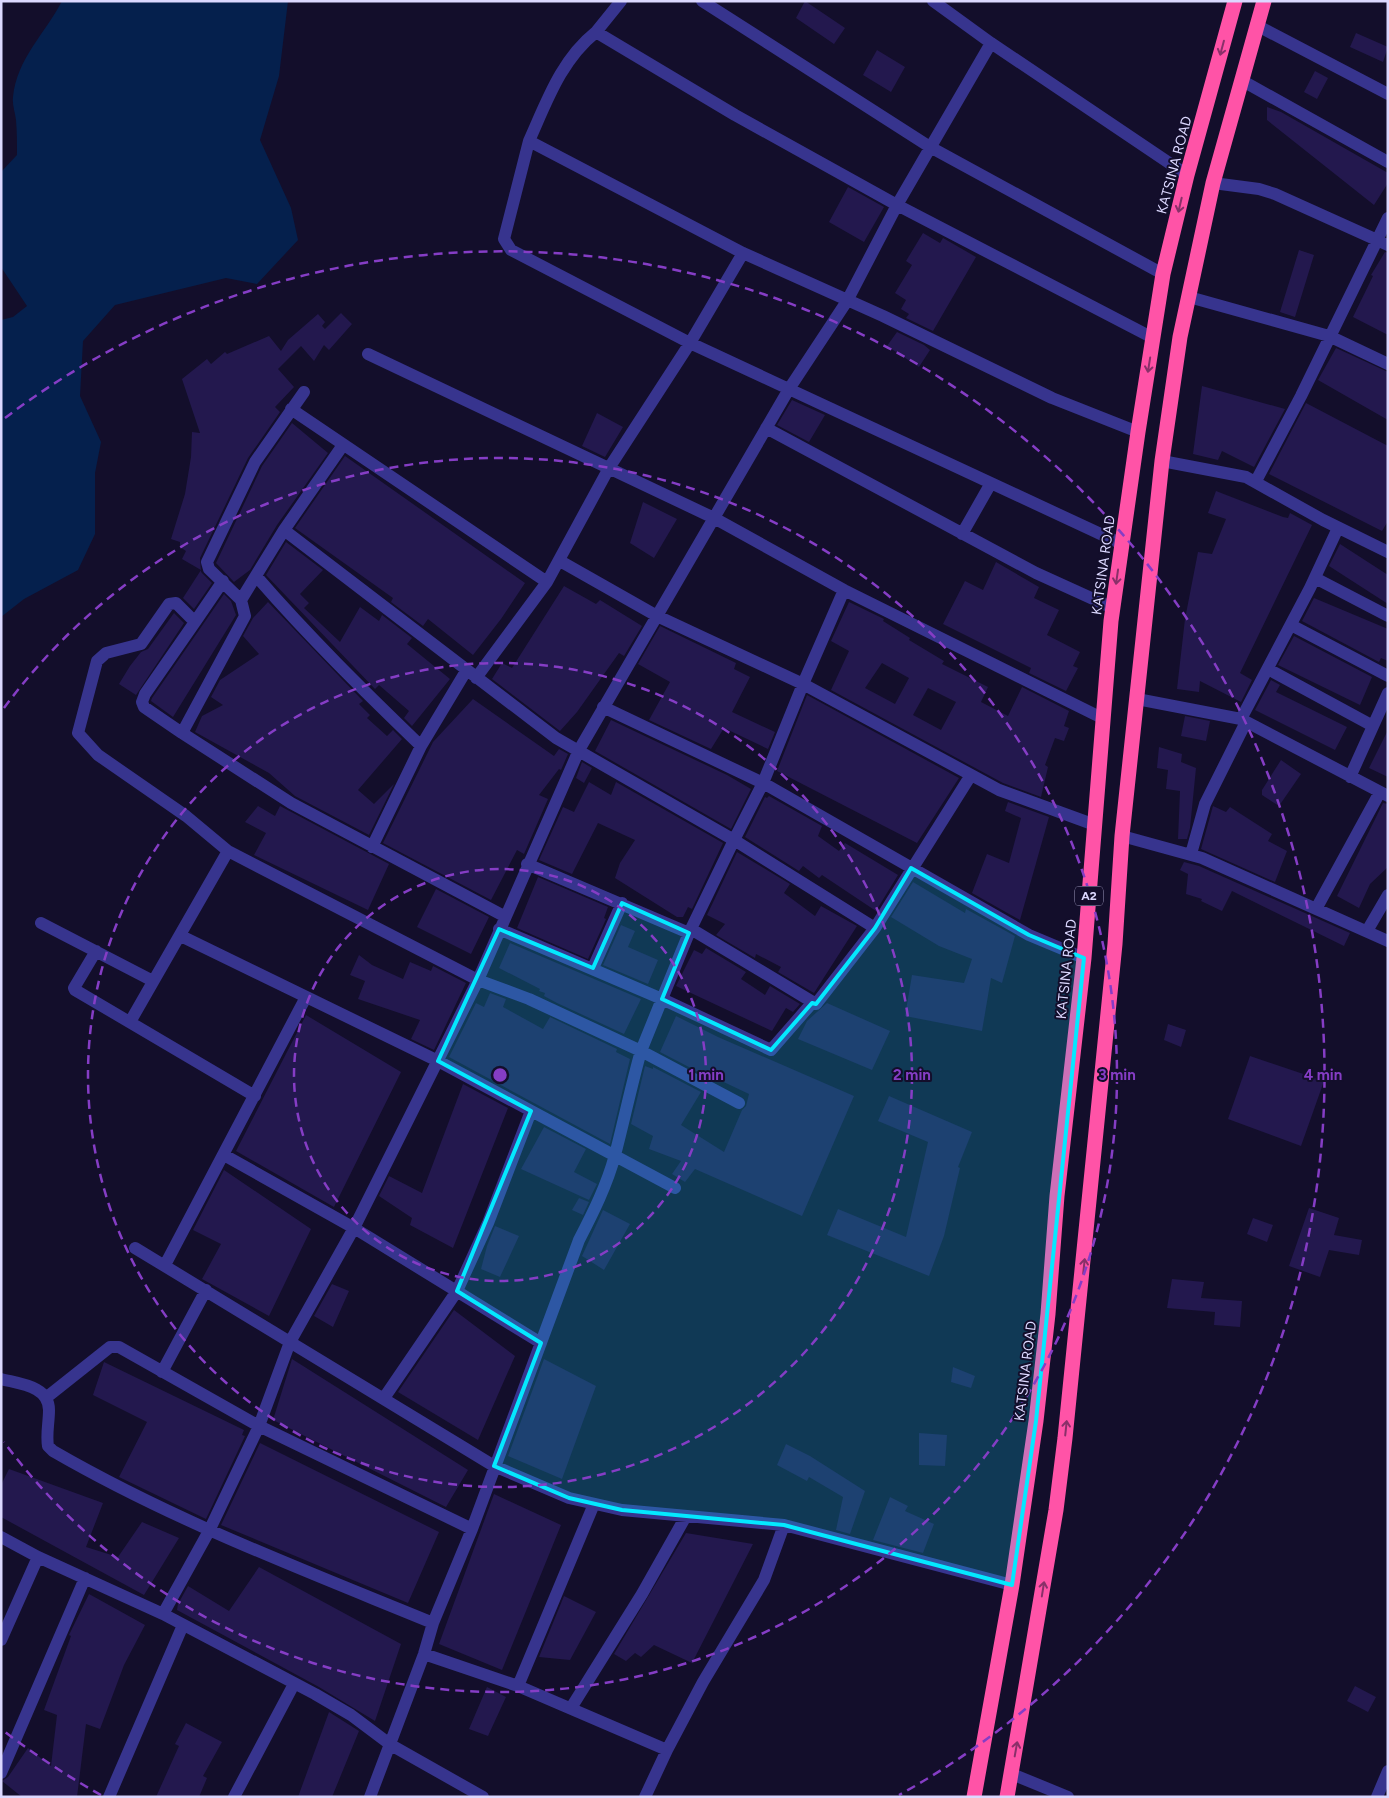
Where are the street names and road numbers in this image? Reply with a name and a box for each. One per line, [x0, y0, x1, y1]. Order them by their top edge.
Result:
street label: KATSINA ROAD [1153, 114, 1196, 216]
street label: KATSINA ROAD [1088, 514, 1119, 616]
road number: A2 [1075, 886, 1103, 906]
street label: KATSINA ROAD [1053, 918, 1080, 1020]
street label: KATSINA ROAD [1011, 1320, 1040, 1422]

